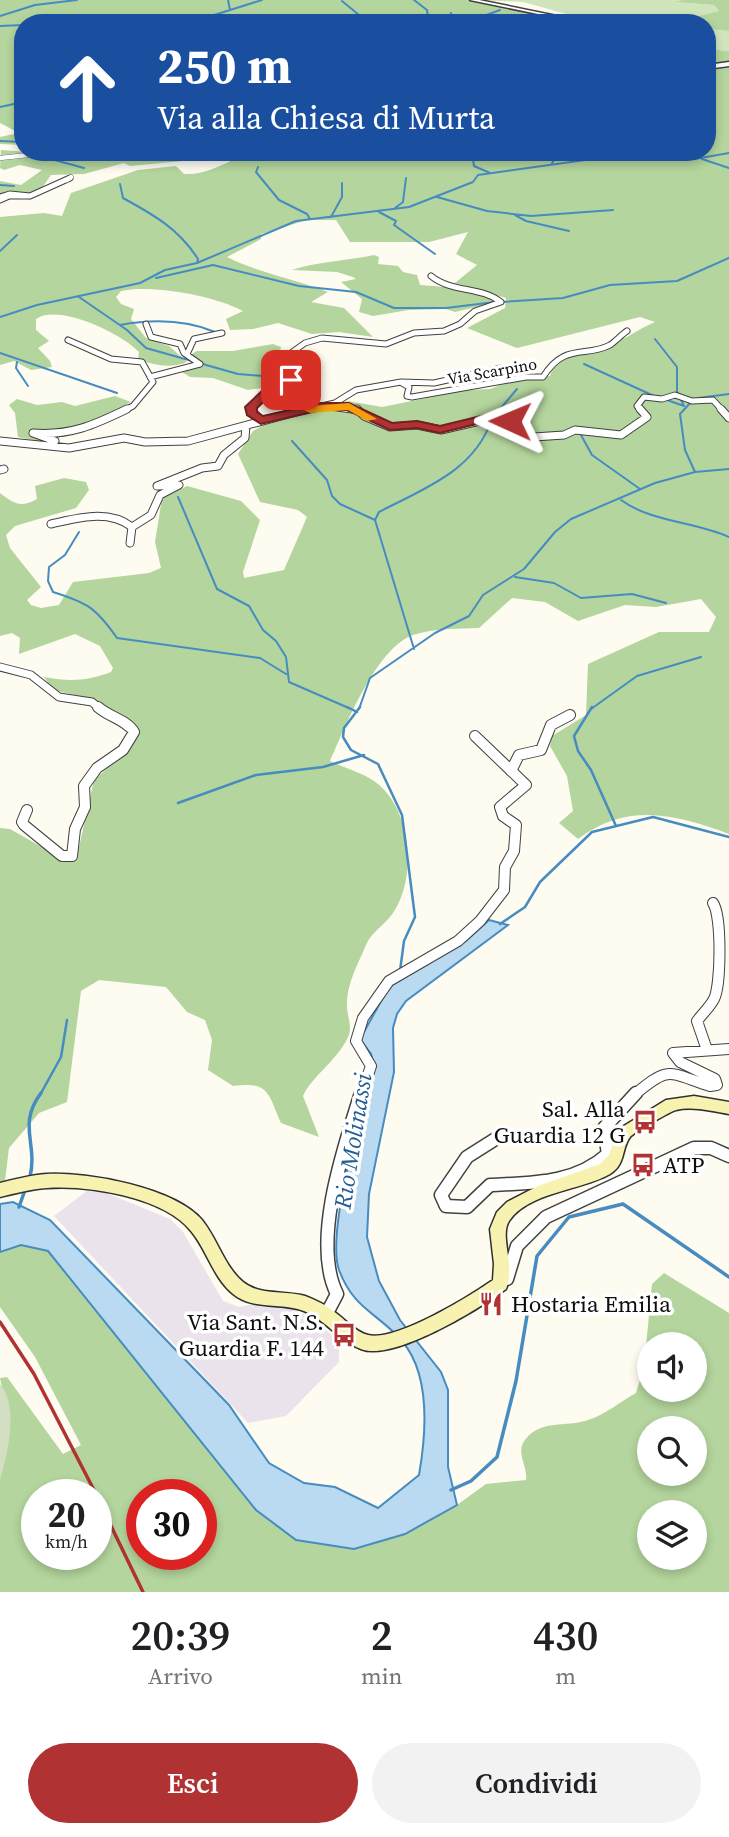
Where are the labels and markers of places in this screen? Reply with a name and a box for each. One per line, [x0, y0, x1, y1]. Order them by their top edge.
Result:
pin [261, 350, 321, 410]
place label: Sal. Alla Guardia 12 G [494, 1093, 625, 1151]
bus stop icon: Sal. Alla Guardia 12 G [631, 1108, 659, 1136]
place label: ATP [663, 1149, 705, 1181]
bus stop icon: ATP [629, 1151, 657, 1179]
place label: Hostaria Emilia [511, 1288, 671, 1320]
restaurant icon: Hostaria Emilia [477, 1290, 505, 1318]
place label: Via Sant. N.S. Guardia F. 144 [179, 1306, 324, 1364]
bus stop icon: Via Sant. N.S. Guardia F. 144 [330, 1321, 358, 1349]

